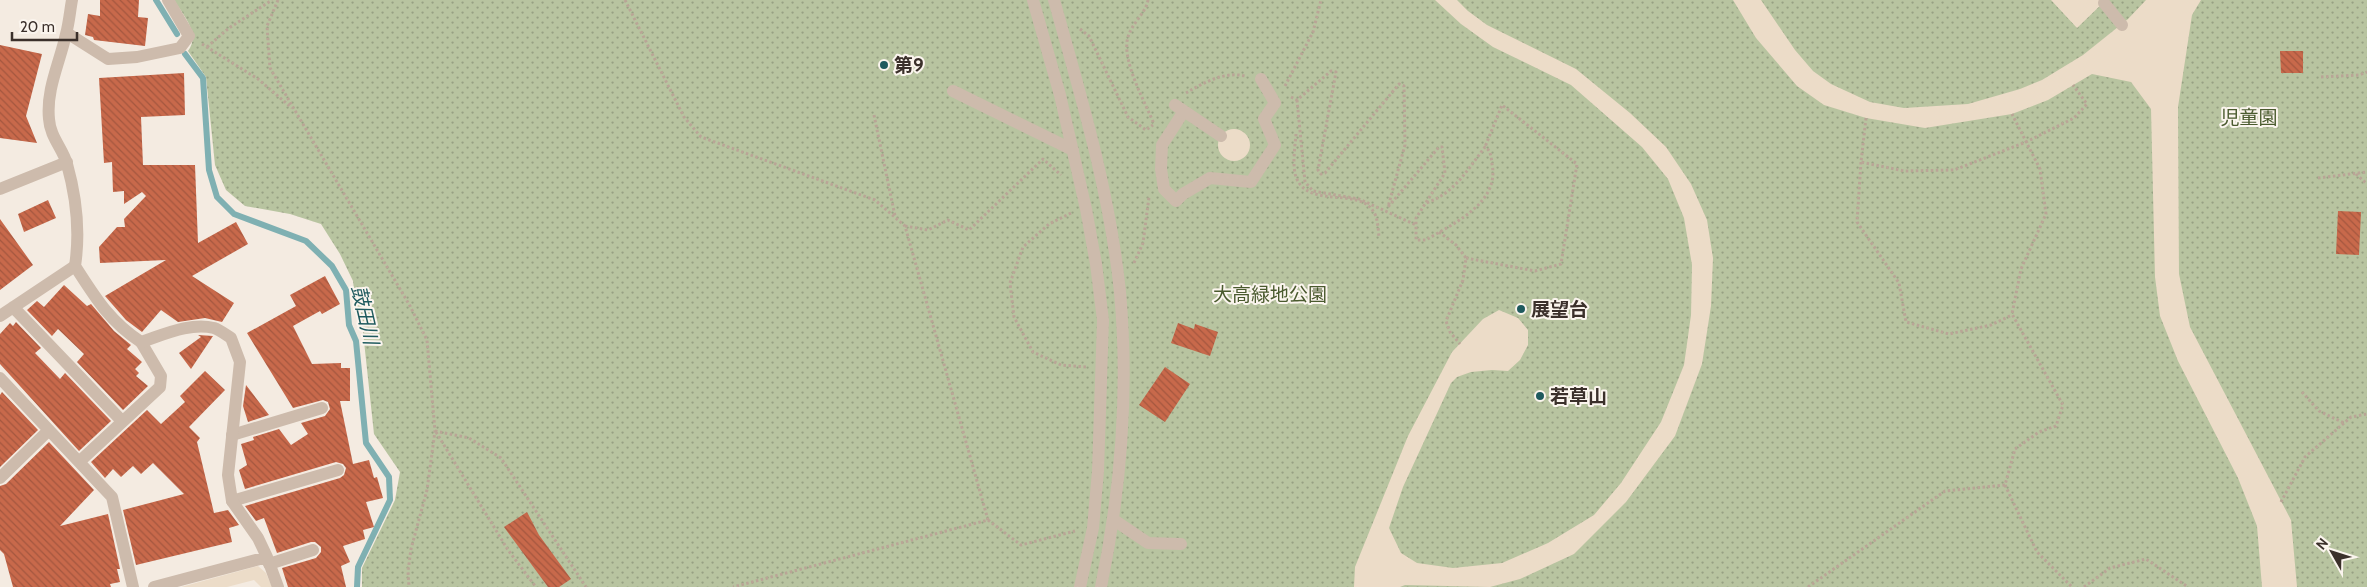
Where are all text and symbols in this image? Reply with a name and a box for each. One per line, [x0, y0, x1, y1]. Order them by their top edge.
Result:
scale bar [12, 10, 78, 42]
text: 20 m [20, 18, 55, 36]
place label: 第9 [894, 54, 924, 77]
marker: 第9 [878, 59, 890, 71]
park label: 児童園 [2220, 106, 2278, 129]
water label: 鼓田川 [347, 283, 384, 349]
park label: 大高緑地公園 [1213, 283, 1327, 306]
place label: 展望台 [1531, 298, 1588, 321]
marker: 展望台 [1515, 303, 1527, 315]
place label: 若草山 [1550, 385, 1607, 408]
marker: 若草山 [1534, 390, 1546, 402]
north arrow [2307, 527, 2357, 577]
text: N [2312, 534, 2332, 553]

